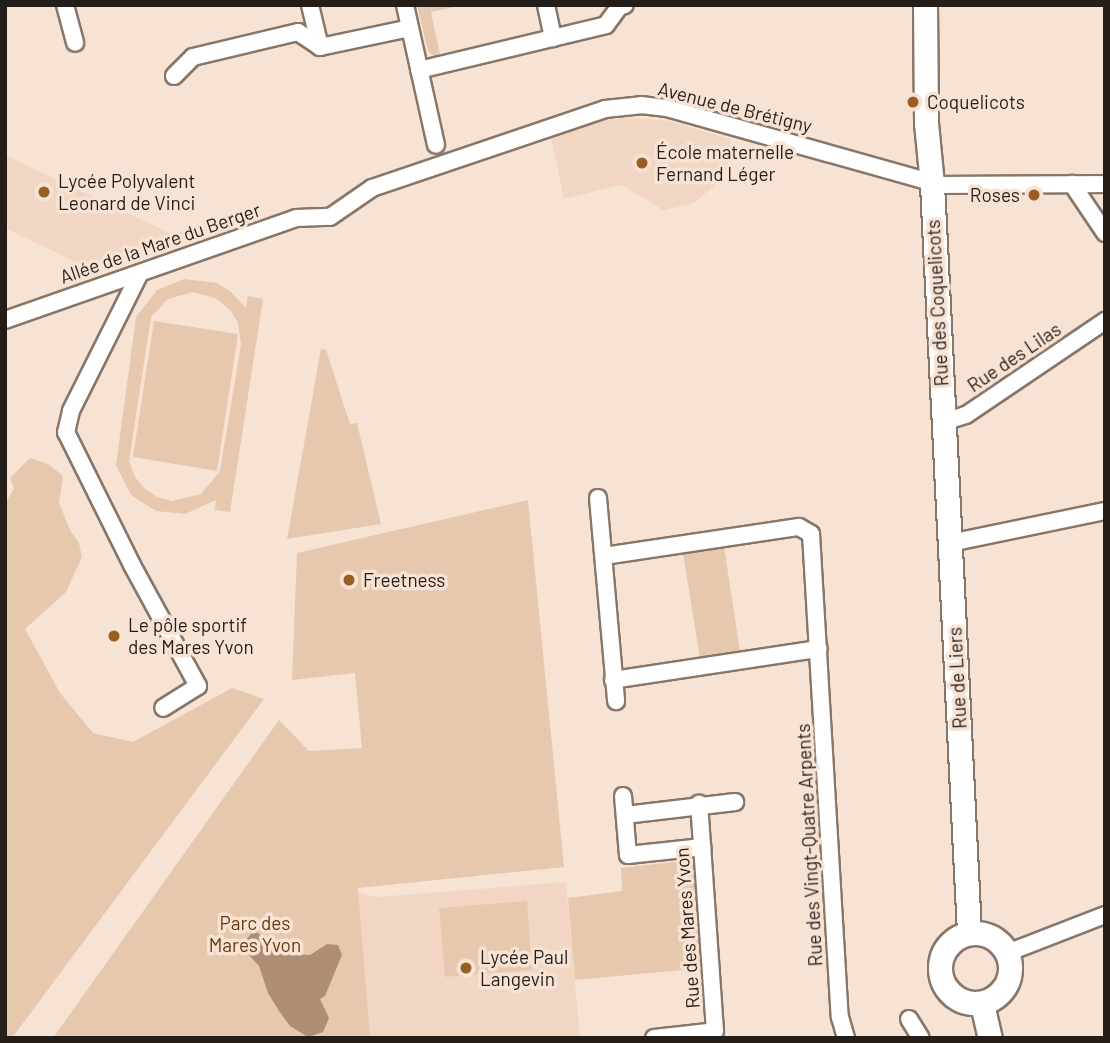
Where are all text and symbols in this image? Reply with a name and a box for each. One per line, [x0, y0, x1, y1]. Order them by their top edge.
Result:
street label: Avenue de Brétigny [656, 77, 814, 137]
place label: Coquelicots [927, 91, 1025, 113]
marker: Coquelicots [905, 94, 921, 110]
place label: École maternelle Fernand Léger [656, 141, 794, 185]
marker: École maternelle Fernand Léger [634, 155, 650, 171]
place label: Lycée Polyvalent Leonard de Vinci [58, 170, 195, 214]
marker: Lycée Polyvalent Leonard de Vinci [36, 184, 52, 200]
place label: Roses [970, 184, 1020, 206]
marker: Roses [1026, 187, 1042, 203]
street label: Allée de la Mare du Berger [57, 198, 263, 288]
street label: Rue des Coquelicots [921, 219, 953, 387]
street label: Rue des Lilas [963, 317, 1065, 397]
place label: Freetness [363, 569, 445, 591]
marker: Freetness [341, 572, 357, 588]
place label: Le pôle sportif des Mares Yvon [128, 614, 254, 658]
street label: Rue de Liers [943, 627, 971, 729]
marker: Le pôle sportif des Mares Yvon [106, 628, 122, 644]
street label: Rue des Vingt-Quatre Arpents [791, 723, 827, 967]
street label: Rue des Mares Yvon [670, 847, 704, 1009]
park label: Parc des Mares Yvon [209, 912, 301, 956]
place label: Lycée Paul Langevin [480, 946, 568, 990]
marker: Lycée Paul Langevin [458, 960, 474, 976]

